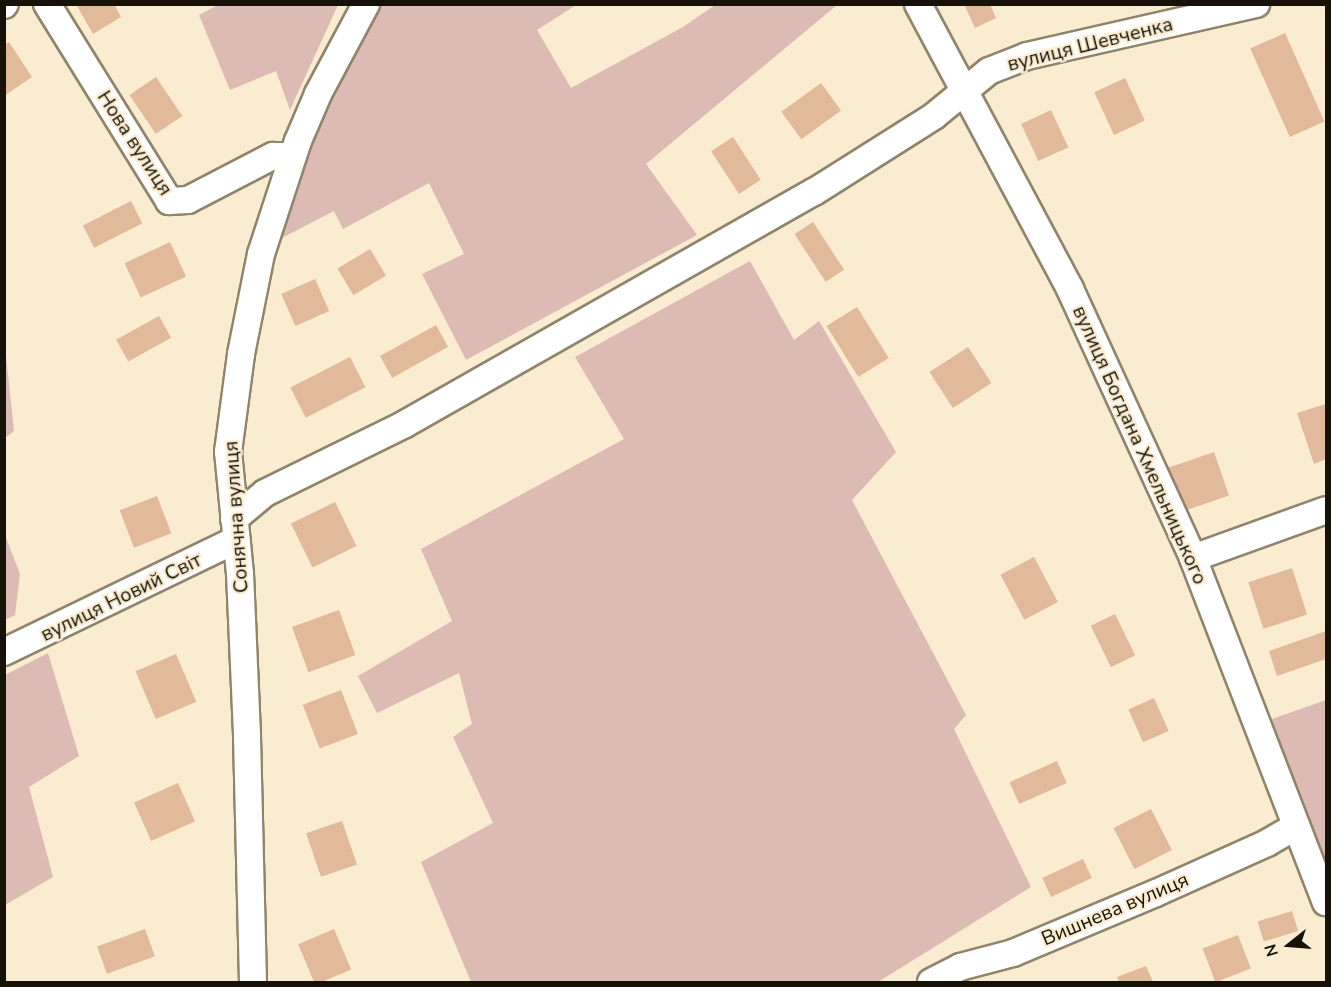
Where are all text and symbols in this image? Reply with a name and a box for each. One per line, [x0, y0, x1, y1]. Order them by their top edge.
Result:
street label: вулиця Шевченка [1005, 12, 1175, 76]
street label: Нова вулиця [92, 86, 178, 200]
street label: вулиця Богдана Хмельницького [1068, 302, 1212, 588]
street label: Сонячна вулиця [219, 440, 253, 594]
street label: вулиця Новий Світ [37, 548, 205, 646]
street label: Вишнева вулиця [1038, 867, 1192, 951]
north arrow [1259, 915, 1319, 975]
text: N [1260, 941, 1284, 959]

